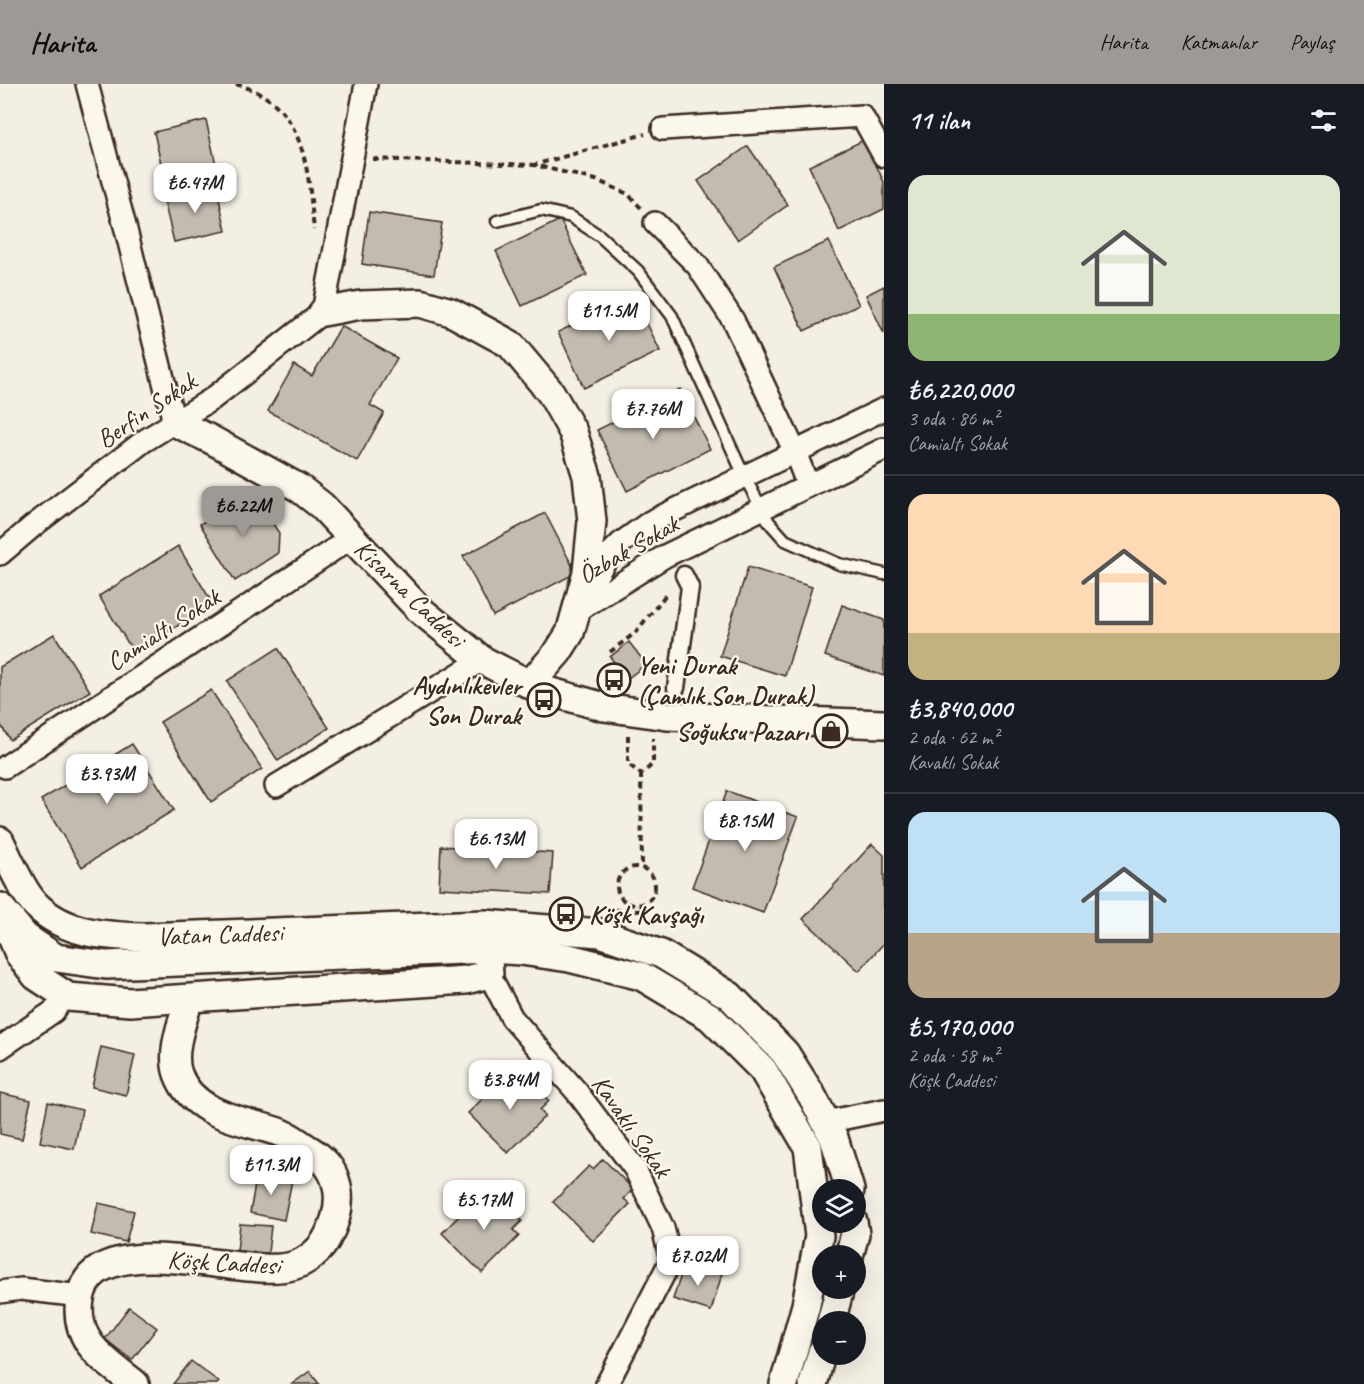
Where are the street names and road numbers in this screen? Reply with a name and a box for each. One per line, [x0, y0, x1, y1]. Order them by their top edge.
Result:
street label: Berfin Sokak [90, 364, 204, 456]
street label: Özbak Sokak [572, 507, 686, 591]
street label: Kisarna Caddesi [347, 532, 474, 657]
street label: Camialtı Sokak [100, 580, 228, 678]
street label: Vatan Caddesi [157, 916, 287, 953]
street label: Kavaklı Sokak [584, 1069, 680, 1185]
street label: Köşk Caddesi [167, 1243, 284, 1282]

